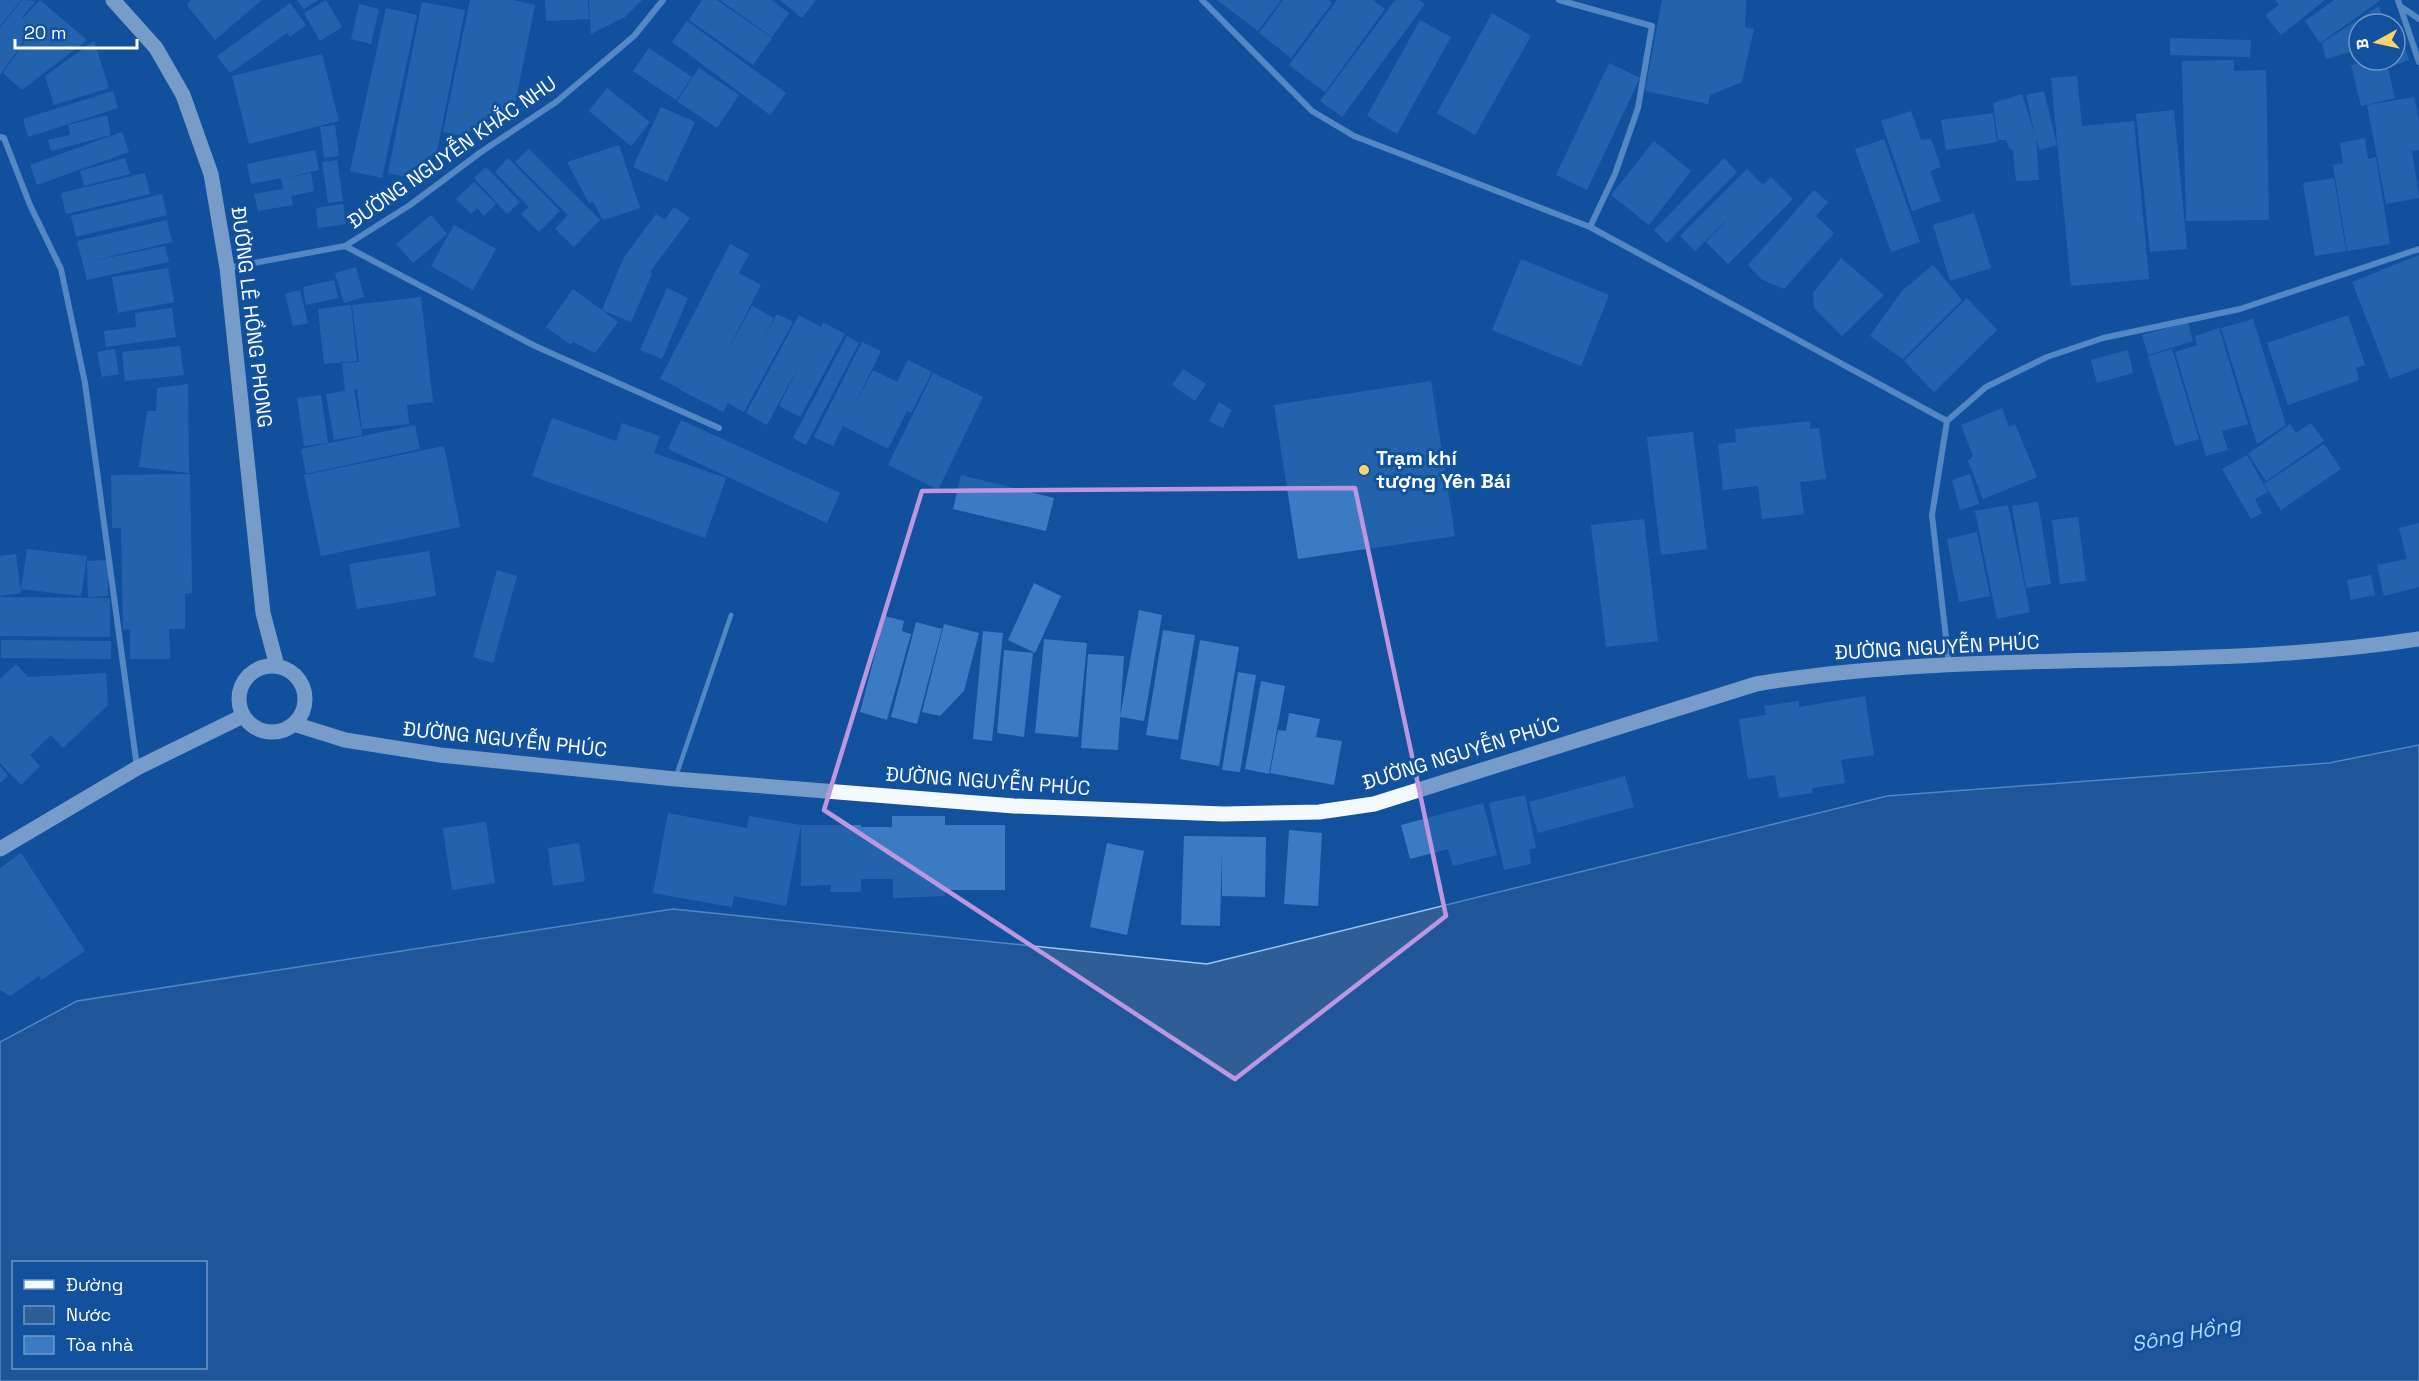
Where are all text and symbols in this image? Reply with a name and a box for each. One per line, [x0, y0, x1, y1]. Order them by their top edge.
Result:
scale bar [15, 12, 136, 50]
north arrow [2347, 12, 2407, 72]
text: 20 m [24, 21, 67, 44]
text: B [2352, 37, 2374, 51]
street label: ĐƯỜNG NGUYỄN KHẮC NHU [341, 68, 561, 234]
street label: ĐƯỜNG LÊ HỒNG PHONG [226, 205, 278, 429]
place label: Trạm khí tượng Yên Bái [1376, 445, 1511, 494]
marker: Trạm khí tượng Yên Bái [1357, 463, 1371, 477]
street label: ĐƯỜNG NGUYỄN PHÚC [1834, 627, 2040, 665]
street label: ĐƯỜNG NGUYỄN PHÚC [1359, 709, 1563, 795]
street label: ĐƯỜNG NGUYỄN PHÚC [402, 713, 608, 763]
street label: ĐƯỜNG NGUYỄN PHÚC [885, 759, 1091, 801]
legend [12, 1261, 207, 1369]
text: Đường [66, 1273, 123, 1296]
text: Nước [66, 1303, 111, 1326]
water label: Sông Hồng [2129, 1309, 2244, 1357]
text: Tòa nhà [66, 1333, 133, 1356]

